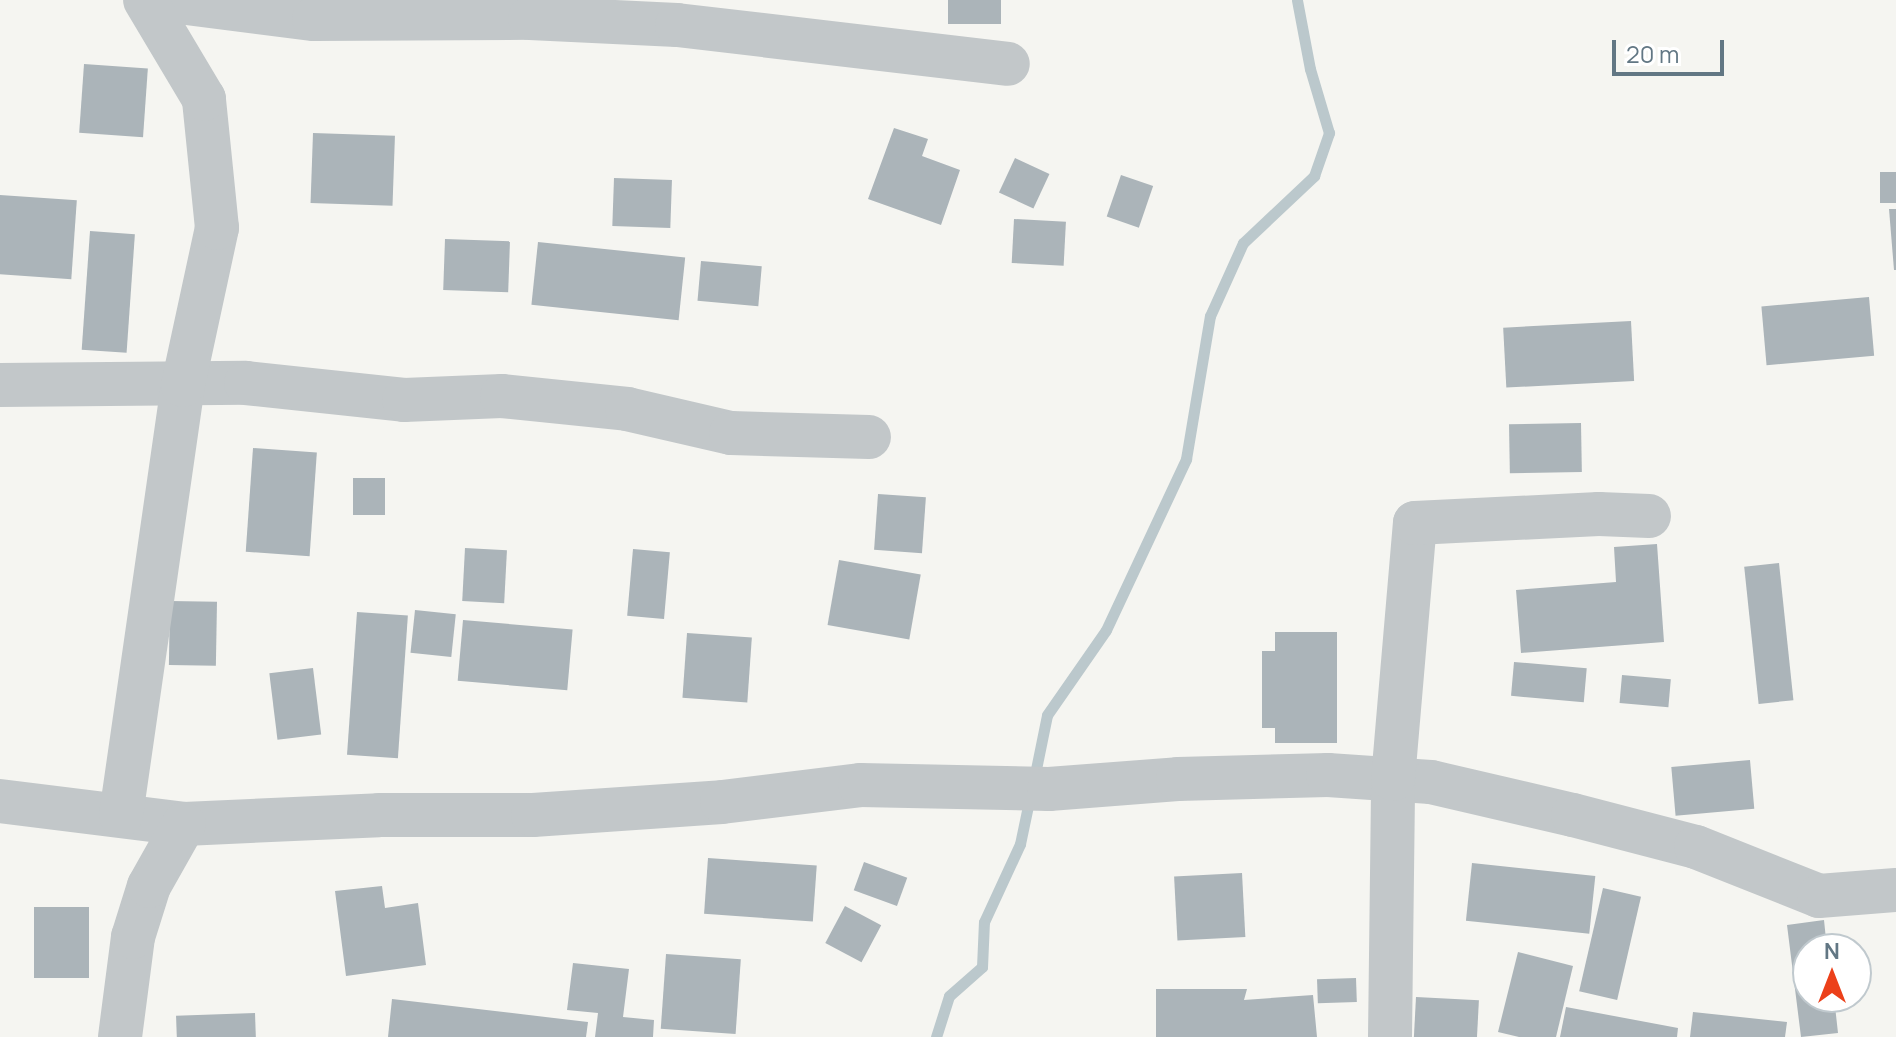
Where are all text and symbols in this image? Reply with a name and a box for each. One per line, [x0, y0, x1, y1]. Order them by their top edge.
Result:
scale bar [1616, 24, 1728, 74]
text: 20 m [1626, 37, 1679, 70]
north arrow [1792, 933, 1872, 1013]
text: N [1824, 936, 1840, 966]

